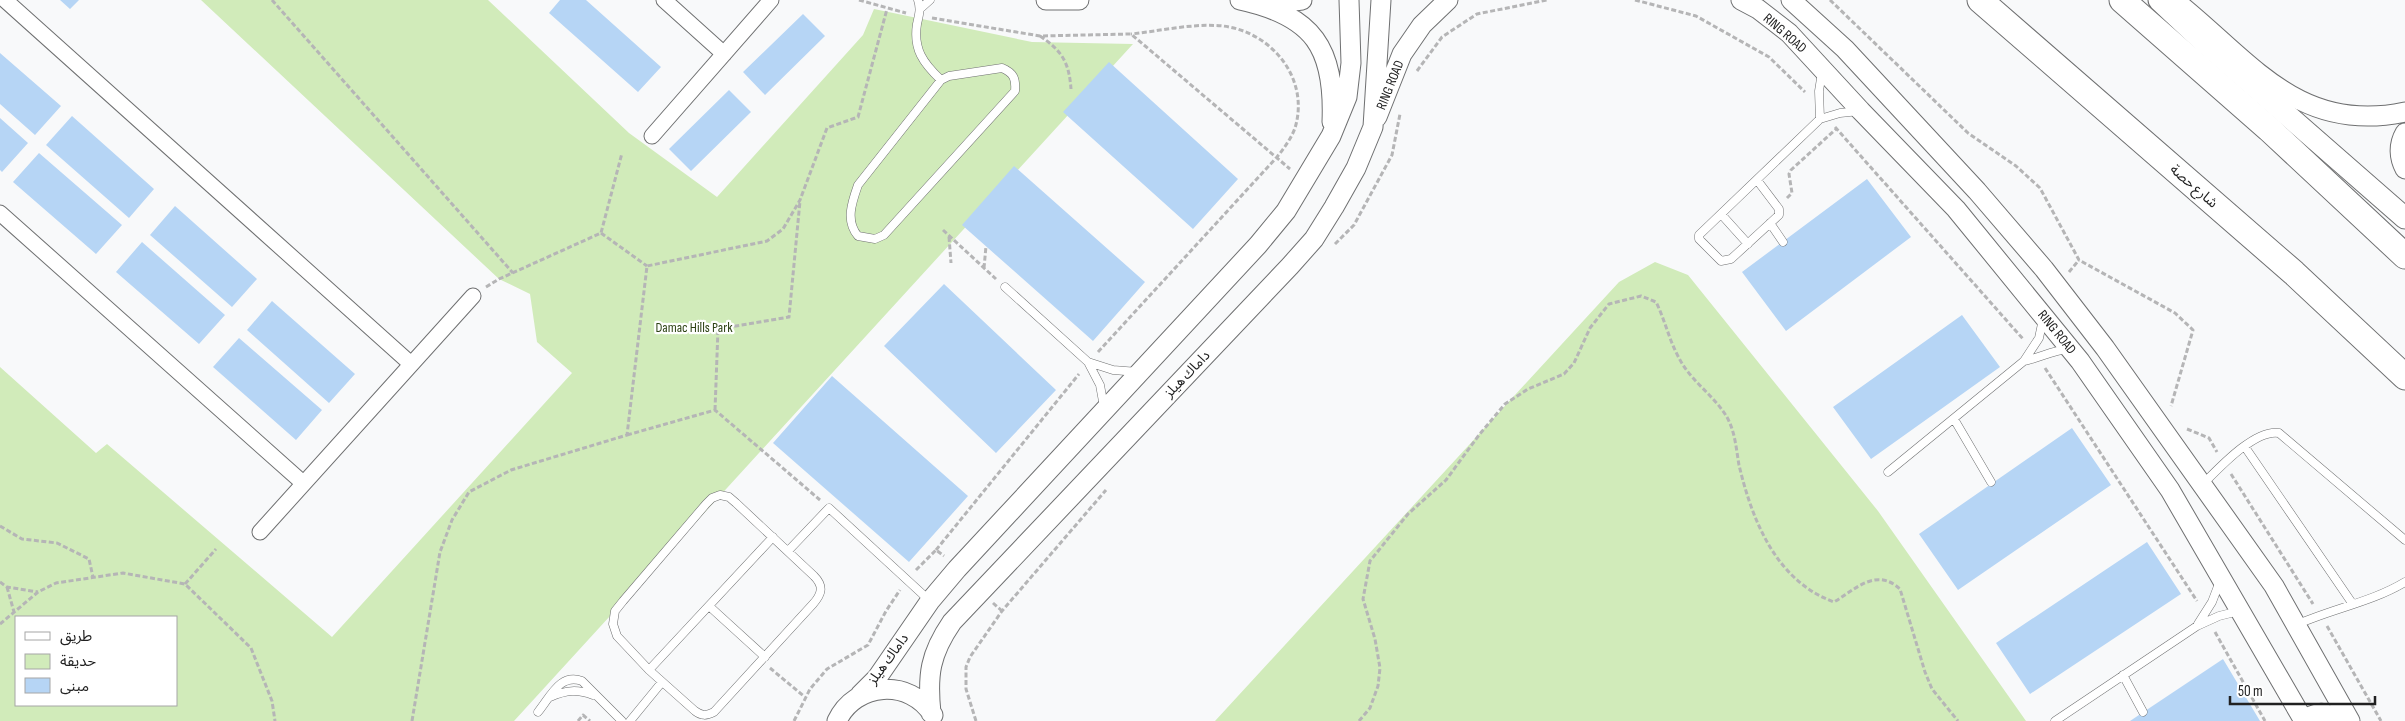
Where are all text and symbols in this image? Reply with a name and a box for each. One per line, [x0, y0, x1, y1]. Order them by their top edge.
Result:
street label: RING ROAD [1760, 10, 1810, 56]
street label: RING ROAD [1372, 58, 1408, 112]
street label: شارع حصة [2165, 161, 2221, 213]
street label: RING ROAD [2034, 307, 2080, 358]
park label: Damac Hills Park [655, 319, 733, 336]
street label: داماك هيلز [1160, 347, 1214, 402]
legend [15, 616, 178, 706]
text: طريق [60, 627, 92, 646]
street label: داماك هيلز [863, 630, 912, 689]
text: حديقة [60, 652, 96, 671]
scale bar [2230, 674, 2375, 706]
text: مبنى [60, 677, 89, 696]
text: 50 m [2238, 682, 2263, 701]

